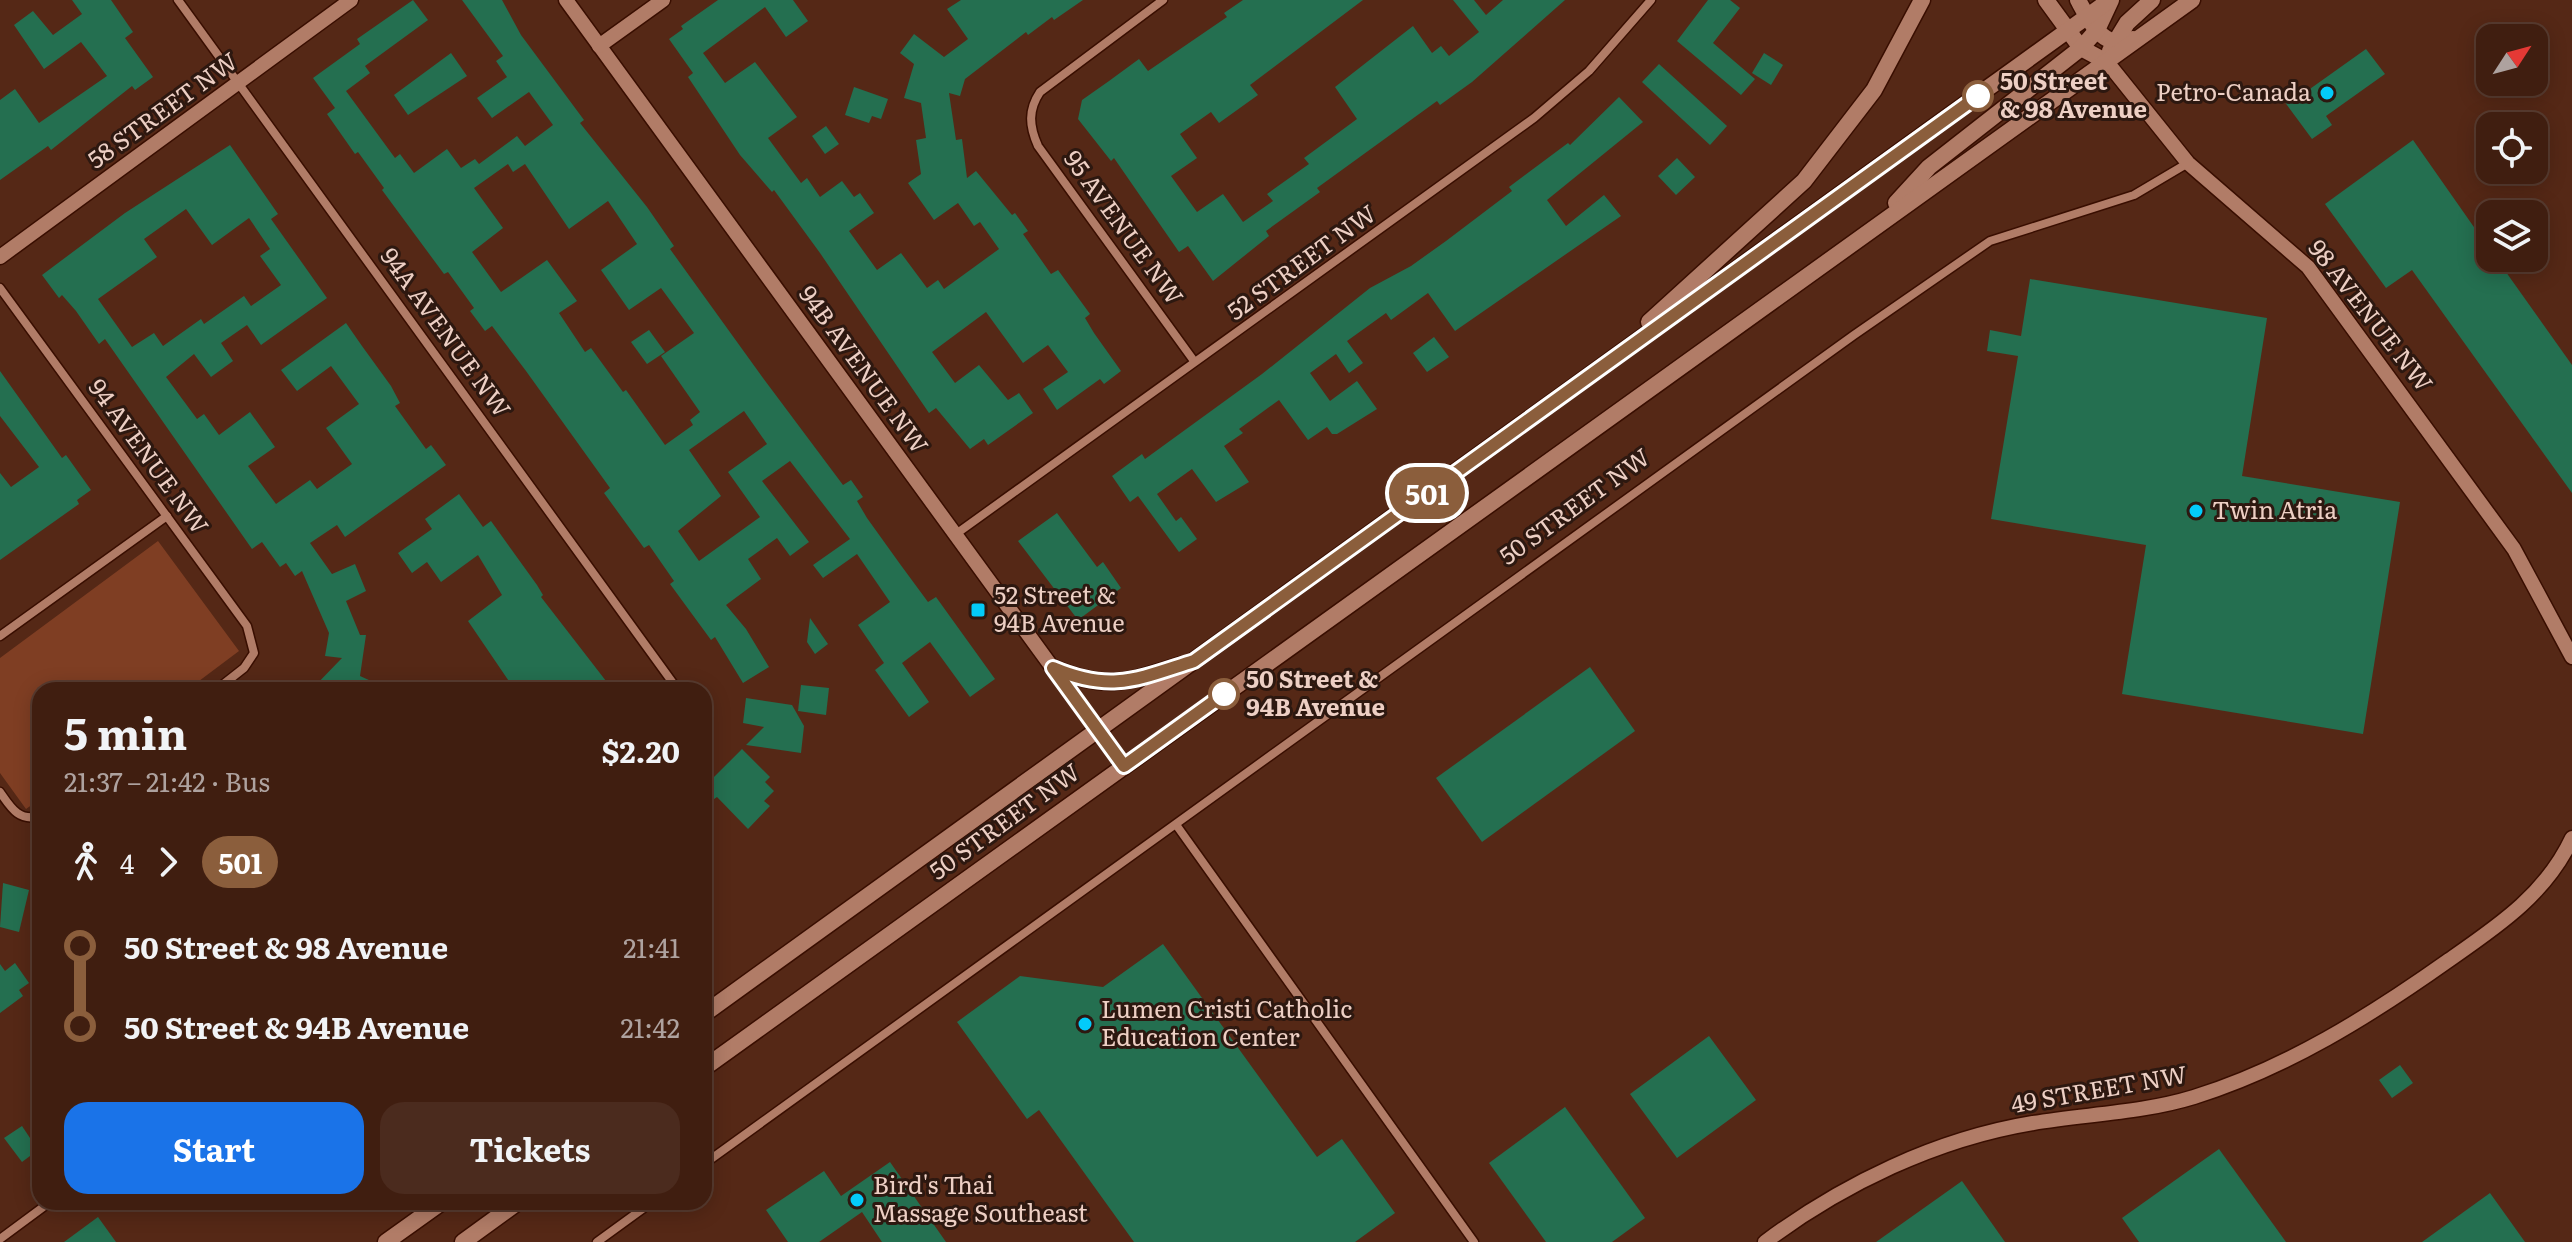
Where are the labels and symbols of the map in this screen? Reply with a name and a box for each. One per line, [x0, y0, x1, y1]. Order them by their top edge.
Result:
north arrow [2476, 24, 2548, 96]
street label: 58 STREET NW [79, 43, 244, 175]
place label: 50 Street & 98 Avenue [2000, 62, 2147, 125]
place label: Petro-Canada [2156, 73, 2311, 108]
marker: 50 Street & 98 Avenue [1963, 81, 1993, 111]
marker: Petro-Canada [2318, 84, 2336, 102]
street label: 95 AVENUE NW [1057, 142, 1193, 311]
street label: 52 STREET NW [1219, 195, 1382, 327]
street label: 98 AVENUE NW [2301, 231, 2443, 398]
street label: 94A AVENUE NW [373, 240, 521, 424]
street label: 94B AVENUE NW [792, 277, 938, 460]
street label: 94 AVENUE NW [82, 371, 218, 540]
street label: 50 STREET NW [1491, 438, 1656, 572]
line badge: 501 [1381, 467, 1473, 519]
place label: Twin Atria [2212, 491, 2337, 526]
marker: Twin Atria [2187, 502, 2205, 520]
place label: 52 Street & 94B Avenue [994, 576, 1125, 639]
marker: 52 Street & 94B Avenue [969, 601, 987, 619]
place label: 50 Street & 94B Avenue [1246, 660, 1385, 723]
marker: 50 Street & 94B Avenue [1209, 679, 1239, 709]
street label: 50 STREET NW [921, 753, 1086, 887]
place label: Lumen Cristi Catholic Education Center [1101, 990, 1352, 1053]
marker: Lumen Cristi Catholic Education Center [1076, 1015, 1094, 1033]
street label: 49 STREET NW [2008, 1055, 2189, 1120]
place label: Bird's Thai Massage Southeast [873, 1166, 1088, 1229]
marker: Bird's Thai Massage Southeast [848, 1191, 866, 1209]

